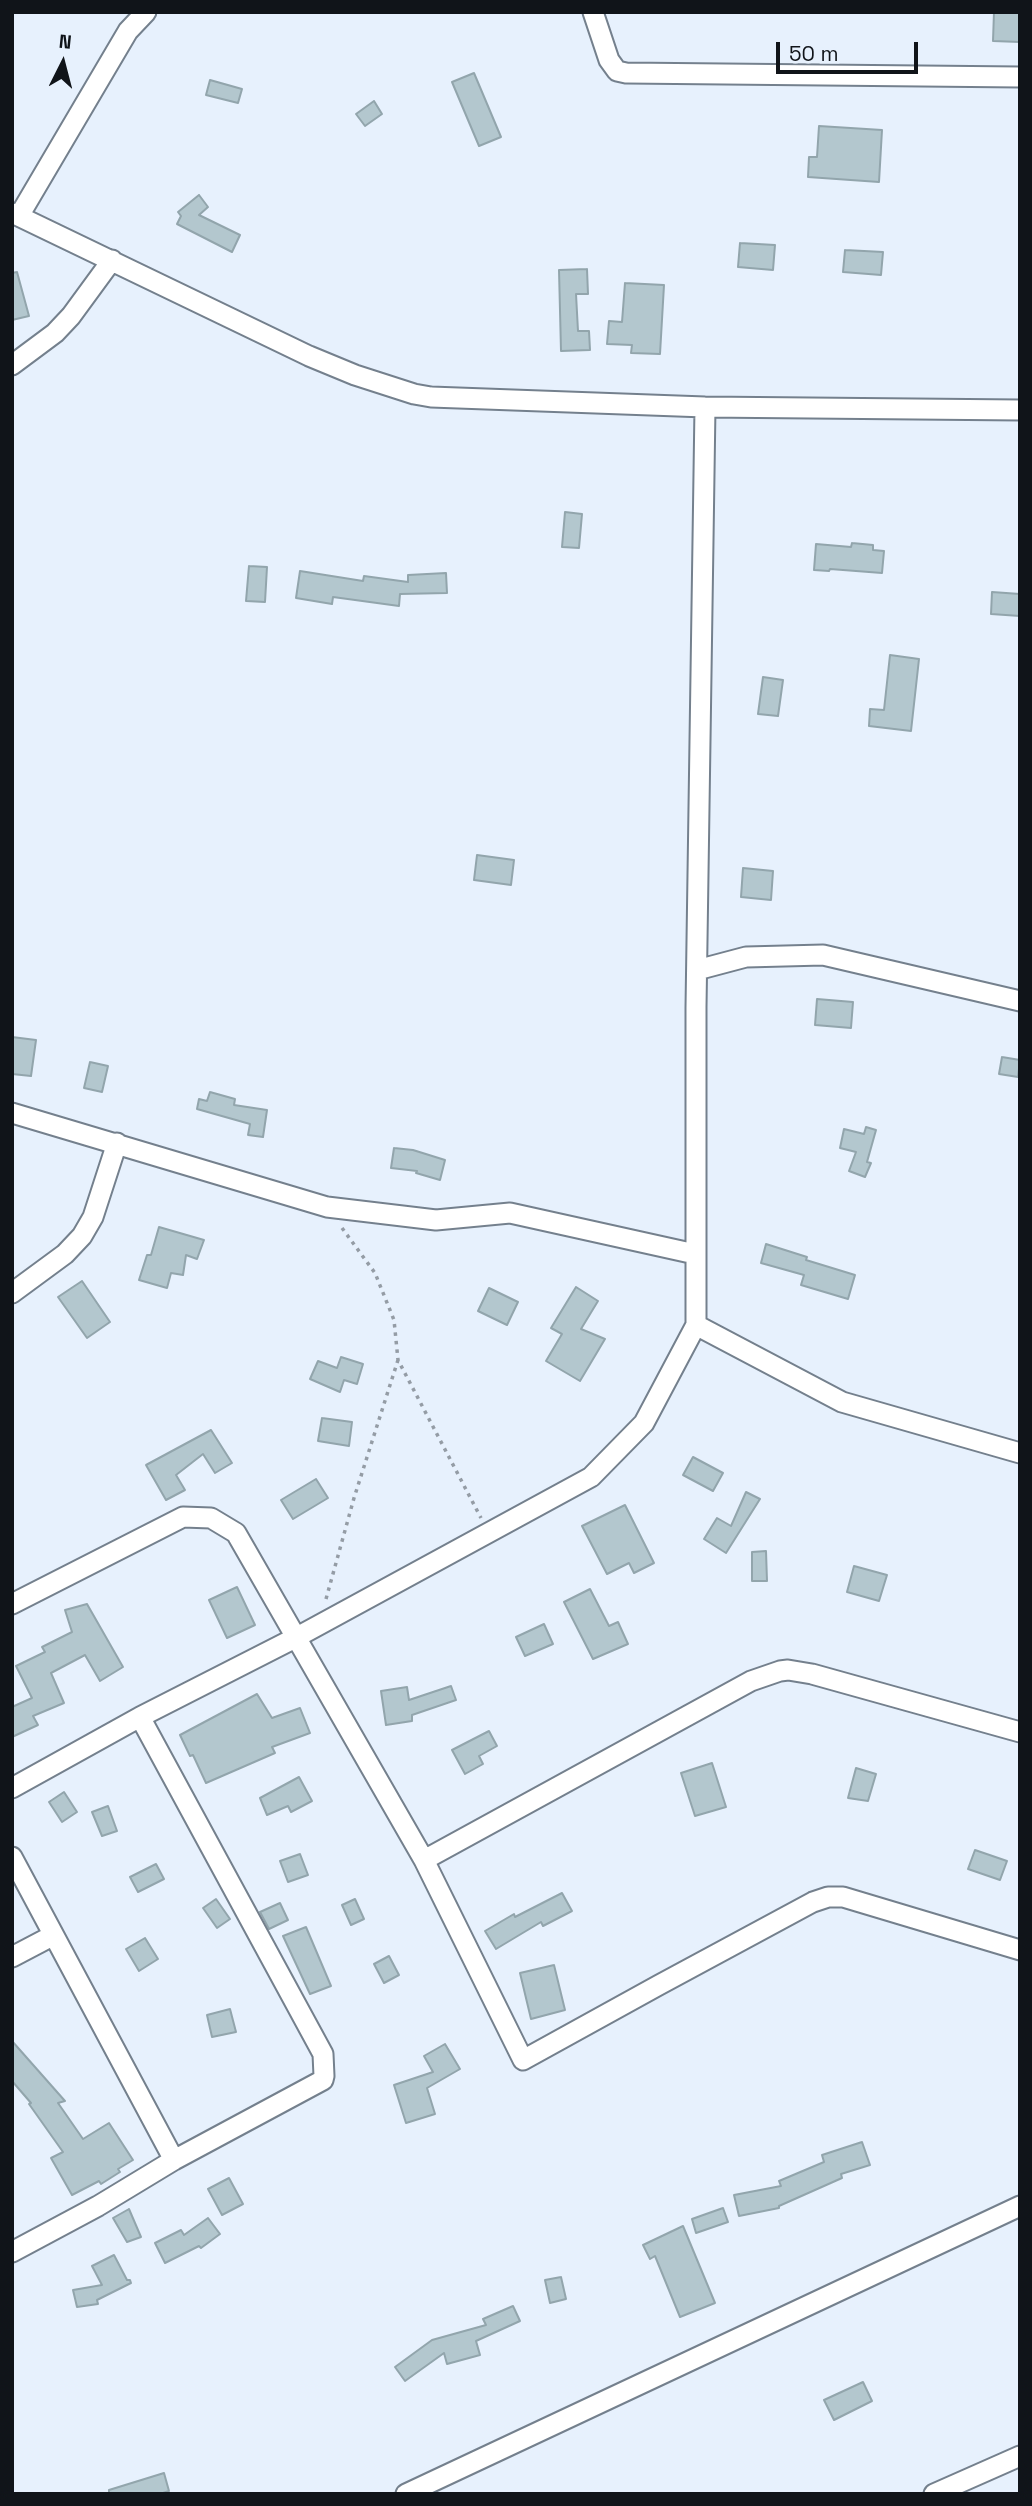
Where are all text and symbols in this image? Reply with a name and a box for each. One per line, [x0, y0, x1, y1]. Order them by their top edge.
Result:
north arrow [28, 28, 98, 98]
scale bar [780, 28, 922, 72]
text: N [58, 29, 73, 55]
text: 50 m [789, 40, 839, 67]

